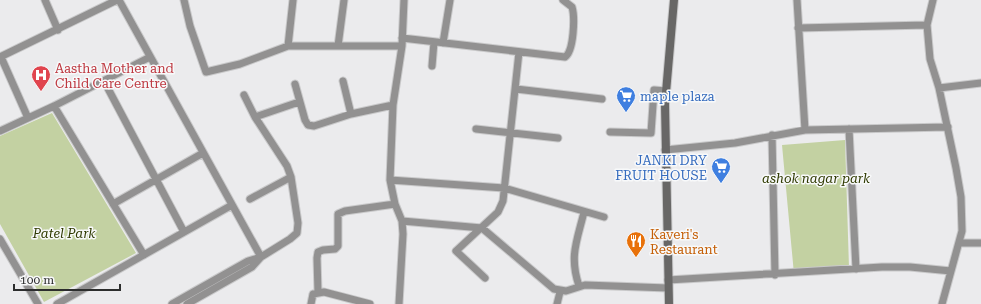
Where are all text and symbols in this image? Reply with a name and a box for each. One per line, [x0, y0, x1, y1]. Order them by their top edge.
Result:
place label: Aastha Mother and Child Care Centre [55, 61, 175, 91]
hospital icon: Aastha Mother and Child Care Centre [30, 64, 52, 92]
supermarket icon: maple plaza [615, 85, 637, 113]
place label: maple plaza [640, 89, 715, 104]
place label: JANKI DRY FRUIT HOUSE [615, 153, 707, 183]
supermarket icon: JANKI DRY FRUIT HOUSE [710, 156, 732, 184]
park label: ashok nagar park [762, 171, 871, 186]
park label: Patel Park [32, 226, 96, 241]
place label: Kaveri's Restaurant [650, 227, 718, 257]
restaurant icon: Kaveri's Restaurant [625, 230, 647, 258]
scale bar [14, 266, 120, 292]
text: 100 m [20, 273, 54, 287]

